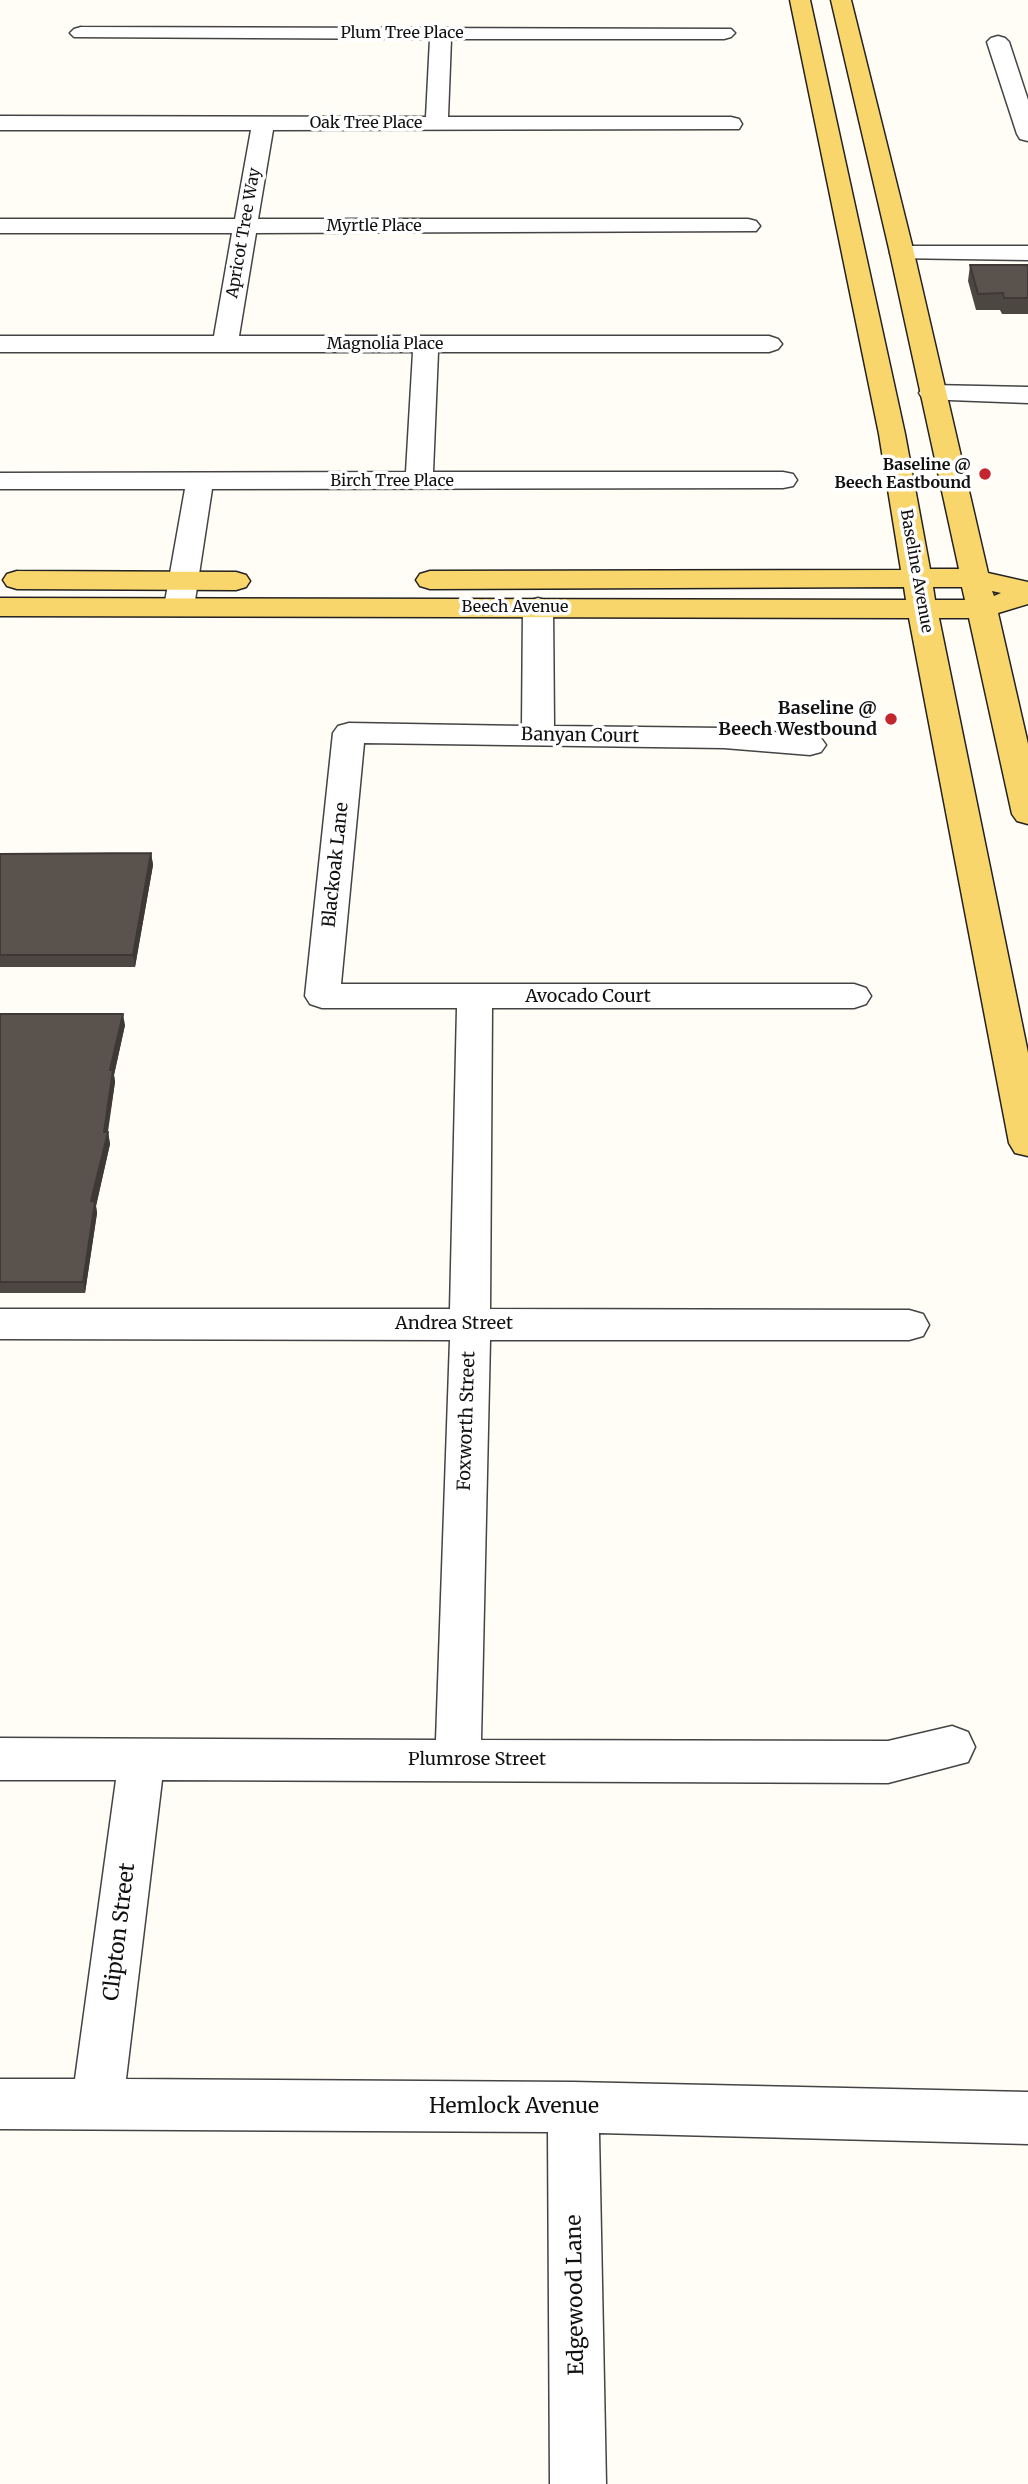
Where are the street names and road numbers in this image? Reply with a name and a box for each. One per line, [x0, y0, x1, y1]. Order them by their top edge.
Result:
street label: Plum Tree Place [340, 23, 464, 43]
street label: Oak Tree Place [310, 113, 422, 133]
street label: Apricot Tree Way [223, 166, 265, 300]
street label: Myrtle Place [326, 216, 422, 236]
street label: Magnolia Place [327, 334, 443, 354]
street label: Birch Tree Place [330, 471, 454, 491]
street label: Baseline Avenue [896, 508, 936, 634]
street label: Beech Avenue [462, 597, 568, 617]
street label: Banyan Court [521, 724, 639, 748]
street label: Blackoak Lane [319, 801, 353, 929]
street label: Avocado Court [525, 986, 651, 1008]
street label: Andrea Street [395, 1313, 513, 1335]
street label: Foxworth Street [454, 1351, 480, 1491]
street label: Plumrose Street [408, 1749, 546, 1771]
street label: Clipton Street [99, 1862, 141, 2002]
street label: Hemlock Avenue [429, 2094, 599, 2120]
street label: Edgewood Lane [562, 2215, 590, 2375]

